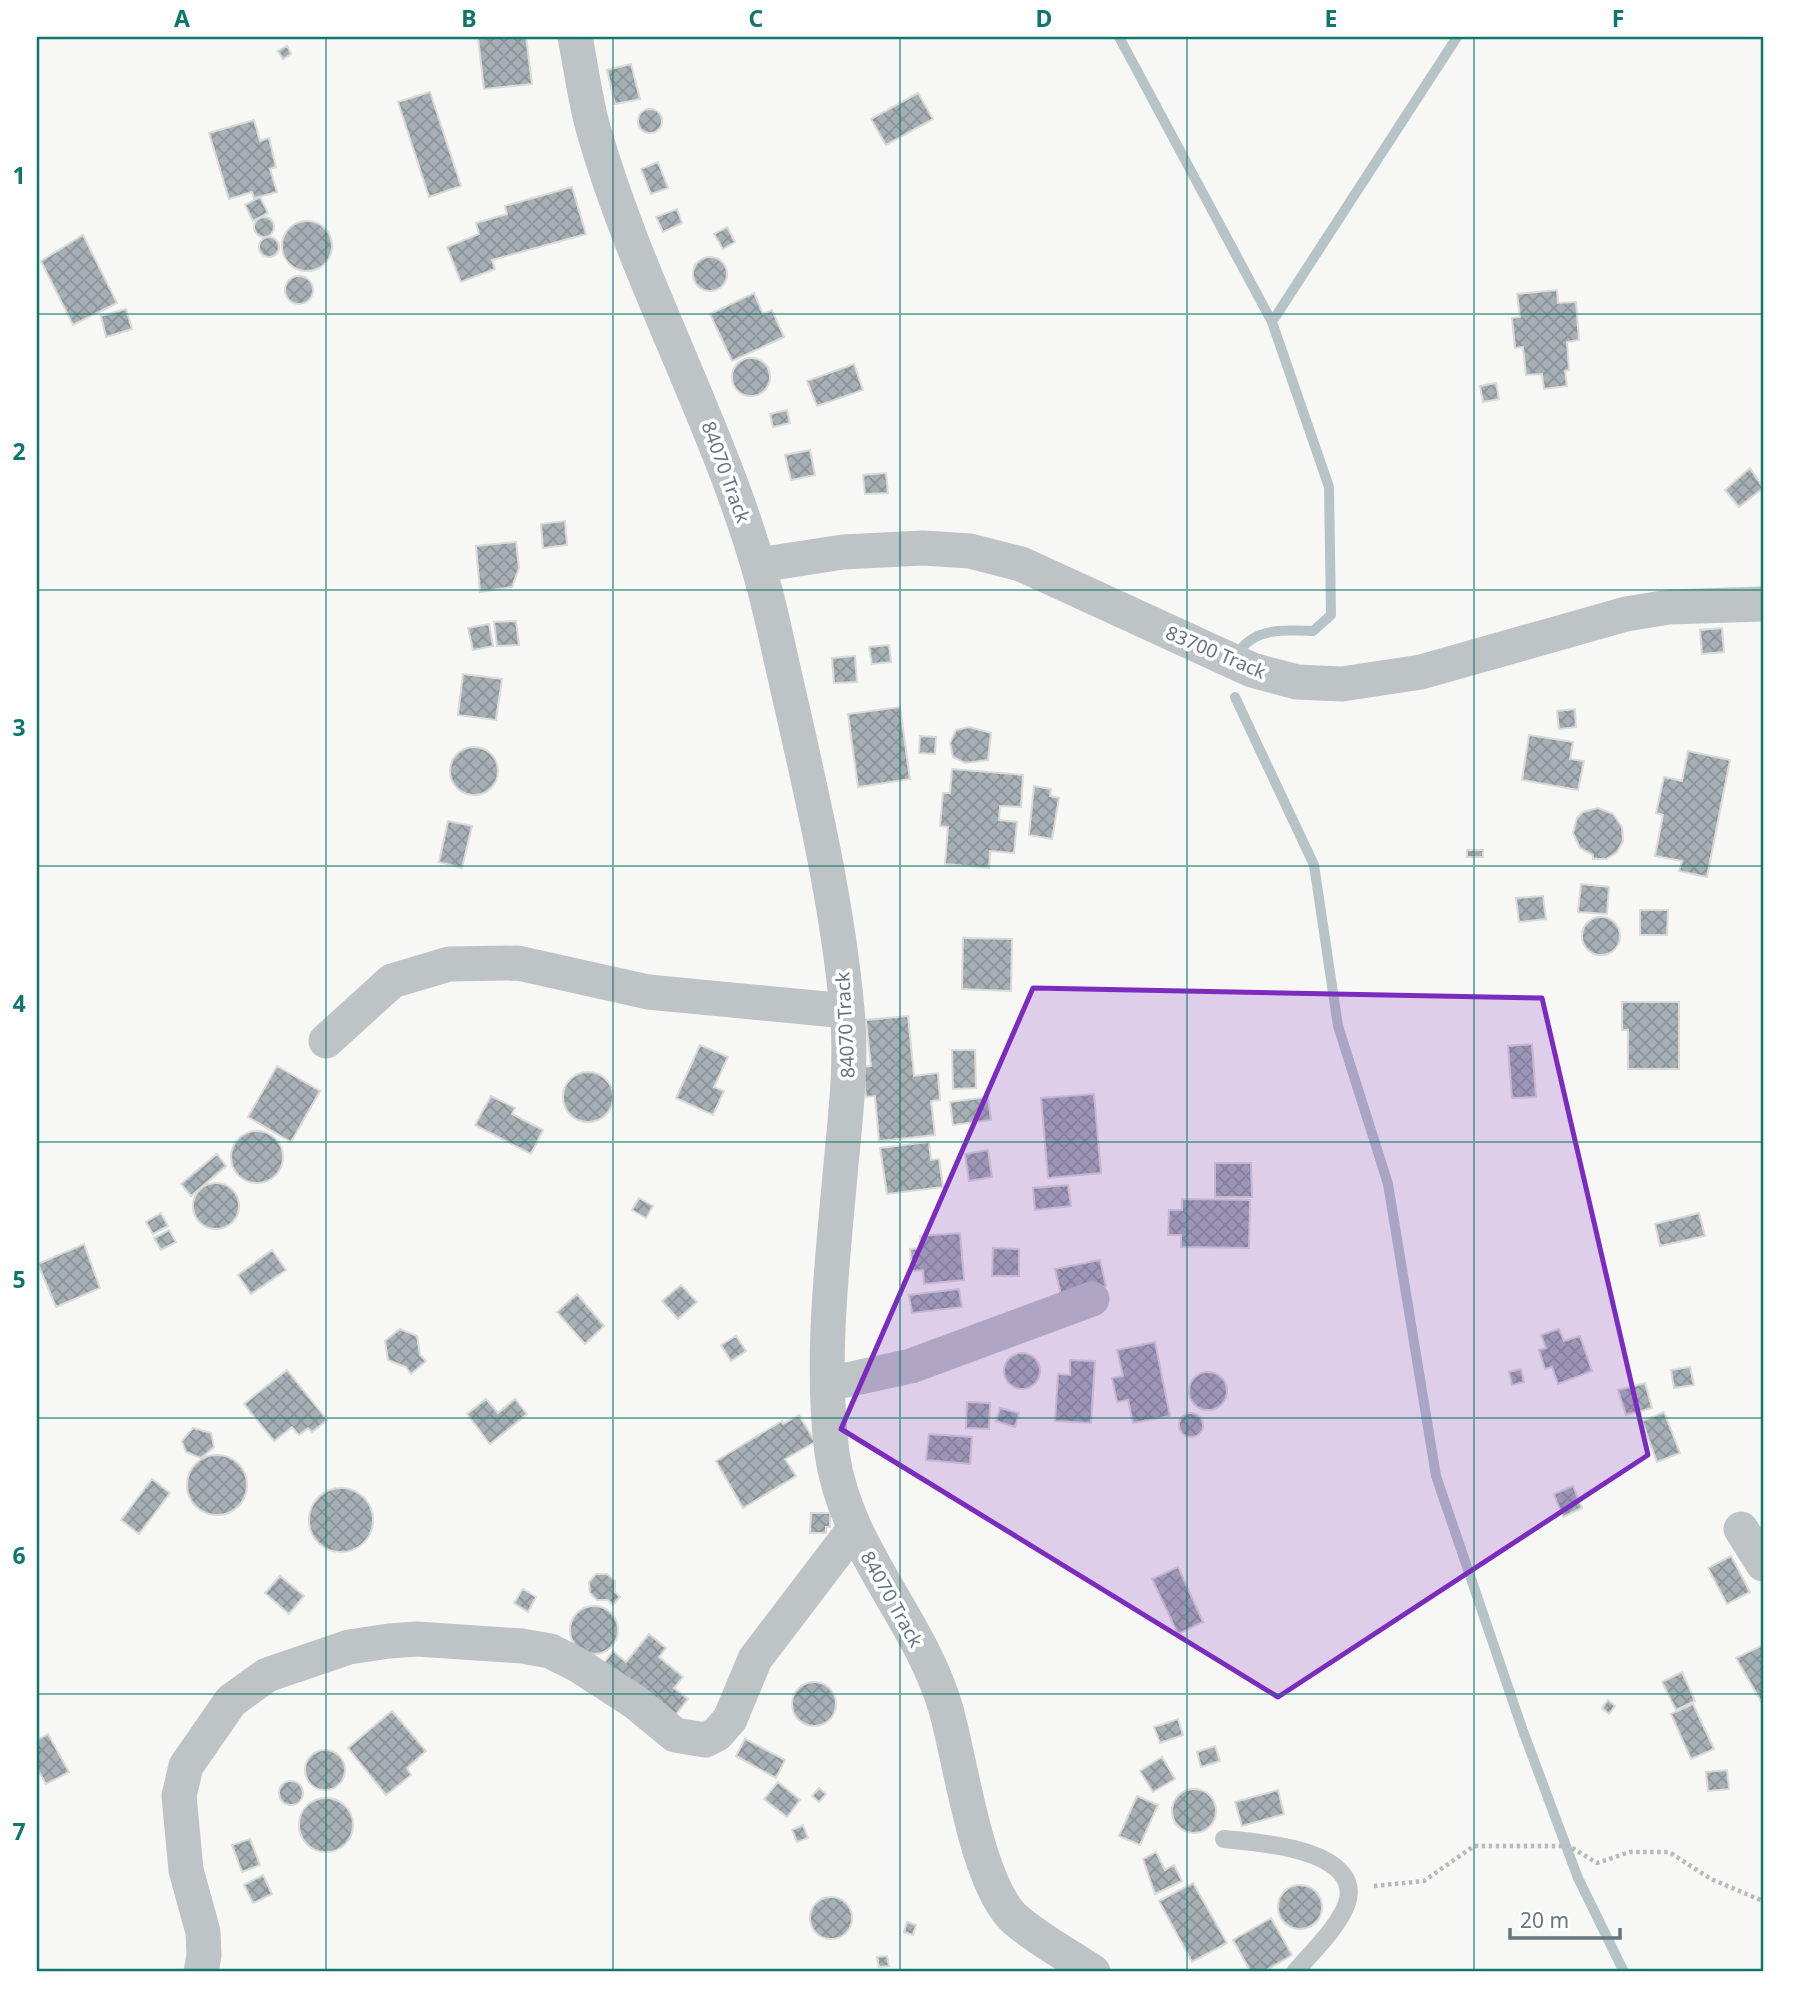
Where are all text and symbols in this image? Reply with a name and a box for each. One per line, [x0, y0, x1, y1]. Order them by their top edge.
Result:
text: A [174, 2, 190, 34]
text: B [461, 2, 477, 34]
text: C [749, 2, 764, 34]
text: D [1036, 2, 1052, 34]
text: E [1325, 2, 1337, 34]
text: F [1612, 2, 1624, 34]
text: 1 [12, 159, 26, 191]
street label: 84070 Track [696, 418, 756, 526]
text: 2 [12, 435, 26, 467]
street label: 83700 Track [1162, 619, 1270, 685]
text: 3 [12, 711, 26, 743]
street label: 84070 Track [829, 971, 861, 1079]
text: 4 [12, 987, 26, 1019]
text: 5 [12, 1263, 26, 1295]
text: 6 [12, 1539, 26, 1571]
street label: 84070 Track [855, 1546, 929, 1652]
text: 7 [12, 1815, 26, 1847]
scale bar [1510, 1897, 1620, 1941]
text: 20 m [1520, 1906, 1569, 1934]

